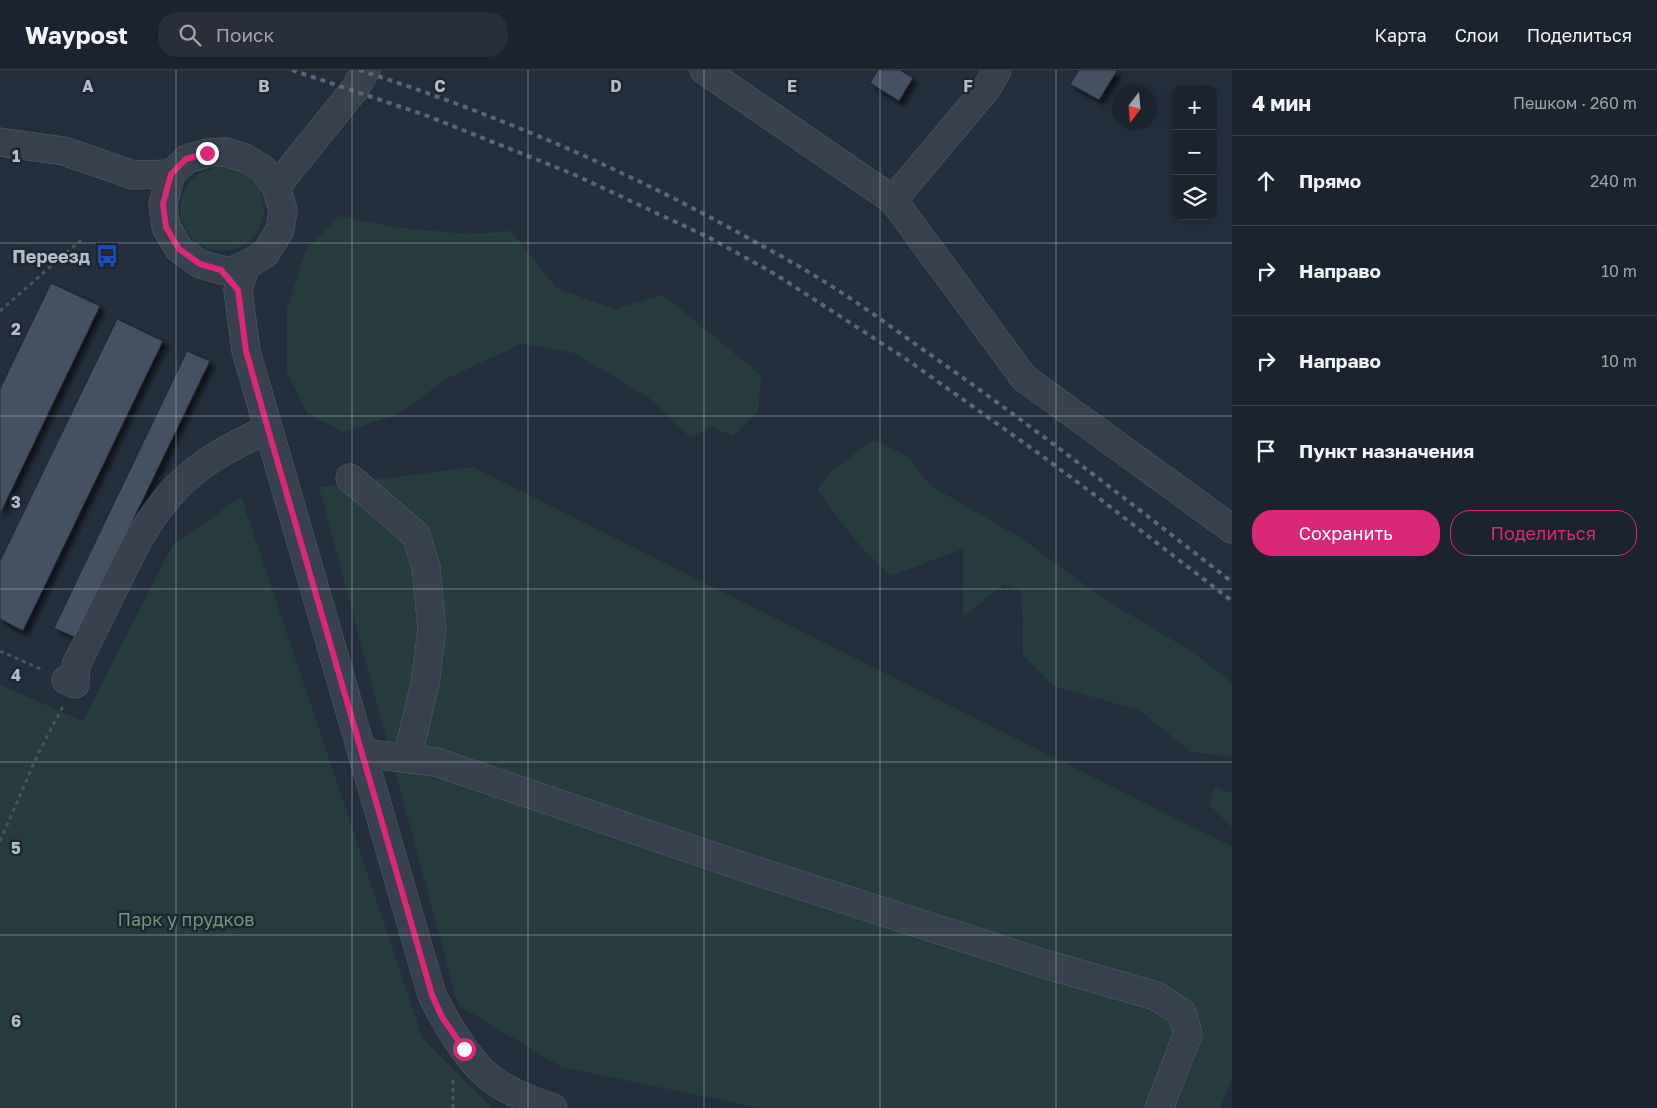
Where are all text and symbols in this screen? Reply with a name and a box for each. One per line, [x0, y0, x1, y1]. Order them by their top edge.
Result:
search box [158, 12, 508, 57]
text: Waypost [25, 20, 128, 49]
icon: search [176, 21, 204, 49]
text: Поиск [216, 23, 274, 46]
text: Карта [1375, 24, 1427, 46]
text: Слои [1455, 24, 1499, 46]
text: Поделиться [1527, 24, 1632, 46]
text: A [82, 76, 94, 96]
text: B [258, 76, 270, 96]
text: C [434, 76, 446, 96]
text: D [610, 76, 622, 96]
text: E [787, 76, 797, 96]
text: F [963, 76, 973, 96]
north arrow [1112, 85, 1157, 130]
map controls [1172, 85, 1217, 220]
button: + [1172, 85, 1217, 130]
text: 4 мин [1252, 90, 1311, 116]
text: Пешком · 260 m [1513, 93, 1637, 113]
button: − [1172, 130, 1217, 175]
route end [196, 142, 219, 165]
text: 1 [12, 146, 20, 166]
icon: ahead [1252, 167, 1280, 195]
text: Прямо [1299, 169, 1361, 192]
text: 240 m [1590, 171, 1637, 191]
button: layers [1172, 175, 1217, 220]
bus stop icon: Переезд [94, 243, 120, 269]
place label: Переезд [12, 245, 90, 267]
icon: right [1252, 257, 1280, 285]
text: Направо [1299, 259, 1381, 282]
text: 10 m [1601, 261, 1637, 281]
text: 2 [11, 319, 21, 339]
icon: right [1252, 347, 1280, 375]
text: Направо [1299, 349, 1381, 372]
text: 10 m [1601, 351, 1637, 371]
icon: arrive [1252, 437, 1280, 465]
text: Пункт назначения [1299, 439, 1474, 462]
text: 3 [11, 492, 21, 512]
button: Сохранить [1252, 510, 1440, 556]
button: Поделиться [1450, 510, 1637, 556]
text: 4 [11, 665, 21, 685]
text: 5 [11, 838, 21, 858]
park label: Парк у прудков [117, 908, 255, 930]
text: 6 [11, 1011, 21, 1031]
route start [453, 1038, 476, 1061]

